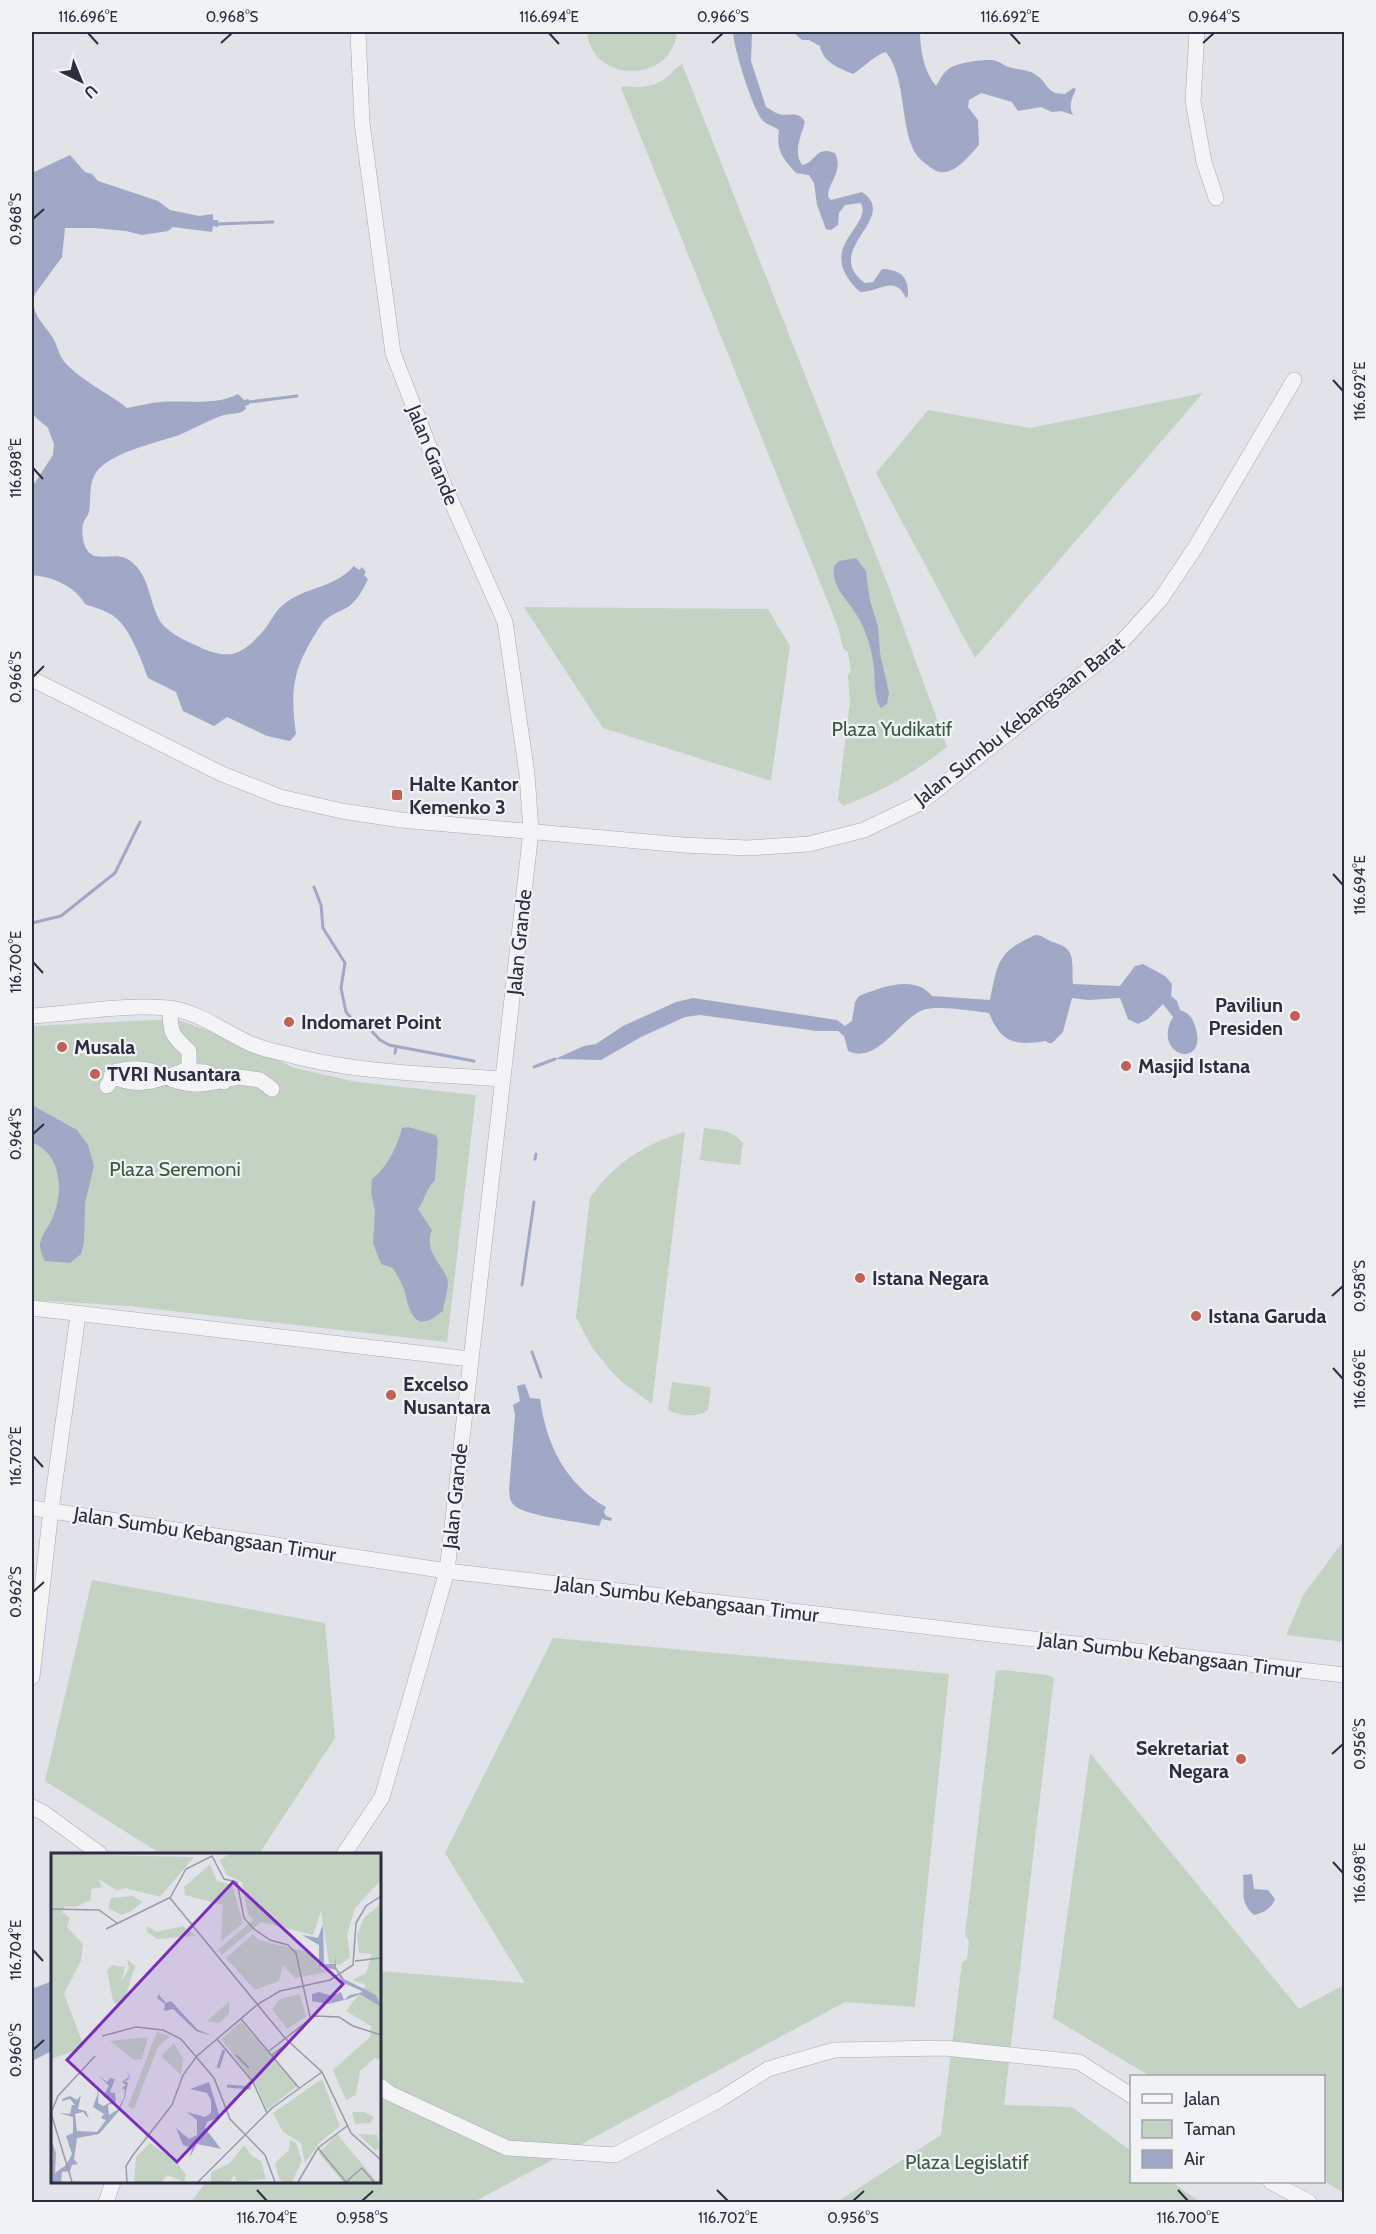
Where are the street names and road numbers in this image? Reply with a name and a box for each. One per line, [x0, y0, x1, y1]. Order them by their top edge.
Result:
street label: Jalan Grande [402, 400, 464, 509]
street label: Jalan Sumbu Kebangsaan Barat [908, 631, 1129, 811]
street label: Jalan Grande [501, 888, 536, 997]
street label: Jalan Grande [437, 1442, 472, 1551]
street label: Jalan Sumbu Kebangsaan Timur [71, 1501, 338, 1567]
street label: Jalan Sumbu Kebangsaan Timur [553, 1571, 821, 1627]
street label: Jalan Sumbu Kebangsaan Timur [1036, 1627, 1304, 1683]

